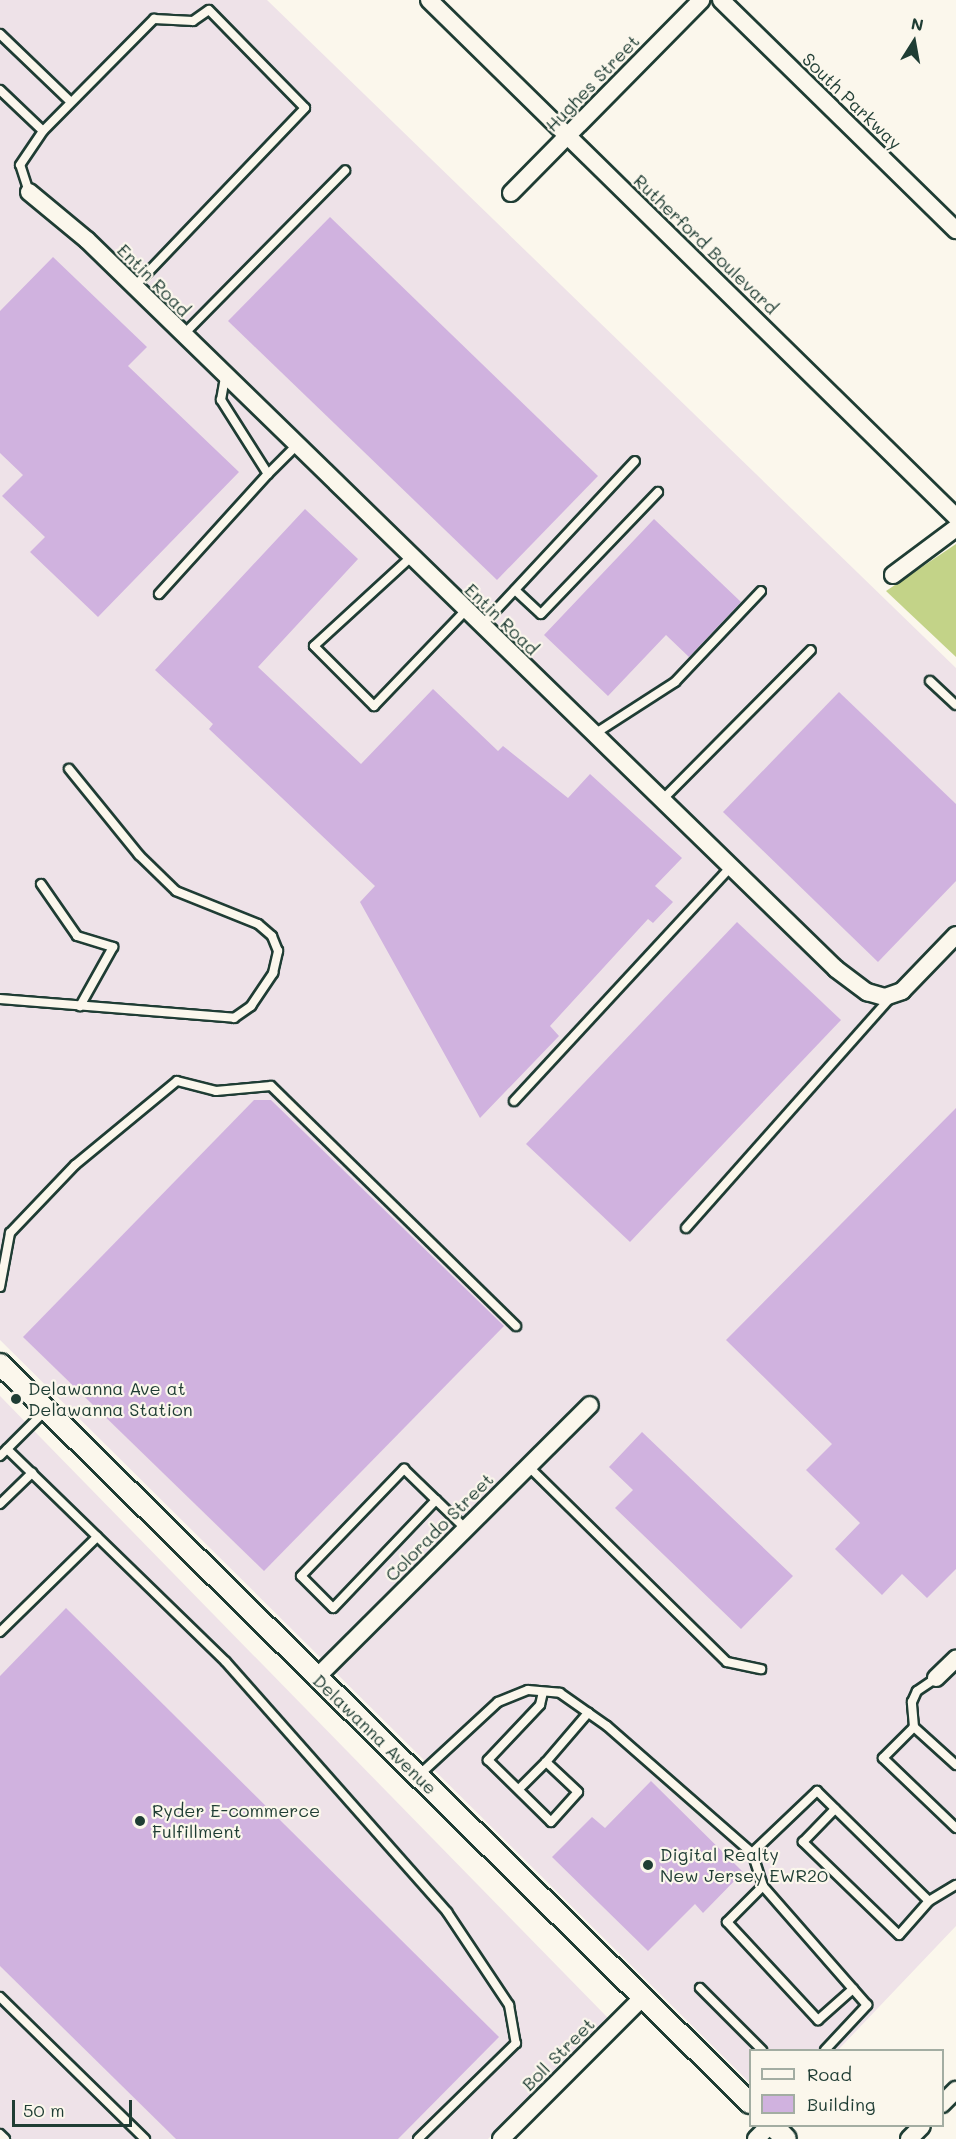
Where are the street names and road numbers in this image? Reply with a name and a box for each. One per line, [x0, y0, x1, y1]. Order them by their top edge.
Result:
street label: Hughes Street [540, 30, 644, 136]
street label: South Parkway [798, 48, 906, 154]
street label: Rutherford Boulevard [629, 170, 783, 318]
street label: Entin Road [113, 239, 195, 321]
street label: Entin Road [461, 578, 543, 660]
street label: Colorado Street [380, 1468, 498, 1586]
street label: Delawanna Avenue [309, 1669, 441, 1799]
street label: Boll Street [517, 2013, 599, 2095]

